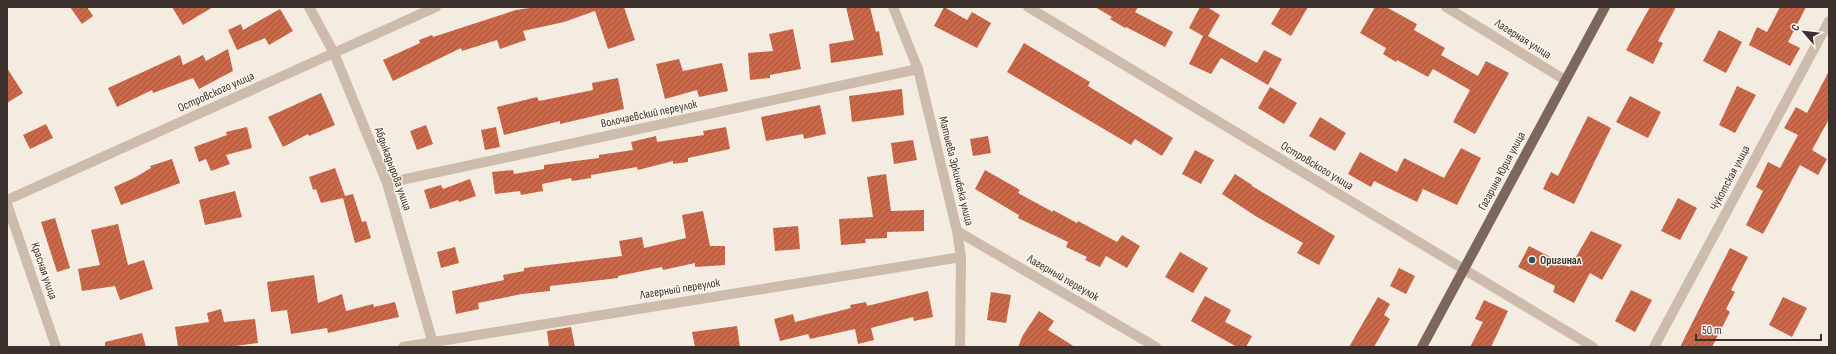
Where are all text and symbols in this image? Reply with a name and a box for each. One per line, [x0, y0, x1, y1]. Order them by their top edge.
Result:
north arrow [1784, 12, 1824, 52]
street label: Лагерная улица [1491, 15, 1554, 62]
text: С [1789, 22, 1803, 33]
street label: Островского улица [175, 68, 257, 116]
street label: Волочаевский переулок [599, 96, 699, 132]
street label: Матыева Эркинбека улица [935, 115, 977, 228]
street label: Абдыкадырова улица [371, 124, 415, 213]
street label: Гагарина Юрия улица [1475, 129, 1529, 213]
street label: Островского улица [1278, 138, 1356, 194]
street label: Чукотская улица [1707, 143, 1754, 213]
street label: Красная улица [27, 241, 61, 302]
street label: Лагерный переулок [1023, 251, 1102, 305]
place label: Оригинал [1540, 253, 1582, 268]
marker: Оригинал [1527, 255, 1537, 265]
street label: Лагерный переулок [638, 275, 722, 303]
scale bar [1696, 316, 1821, 342]
text: 50 m [1702, 323, 1722, 338]

